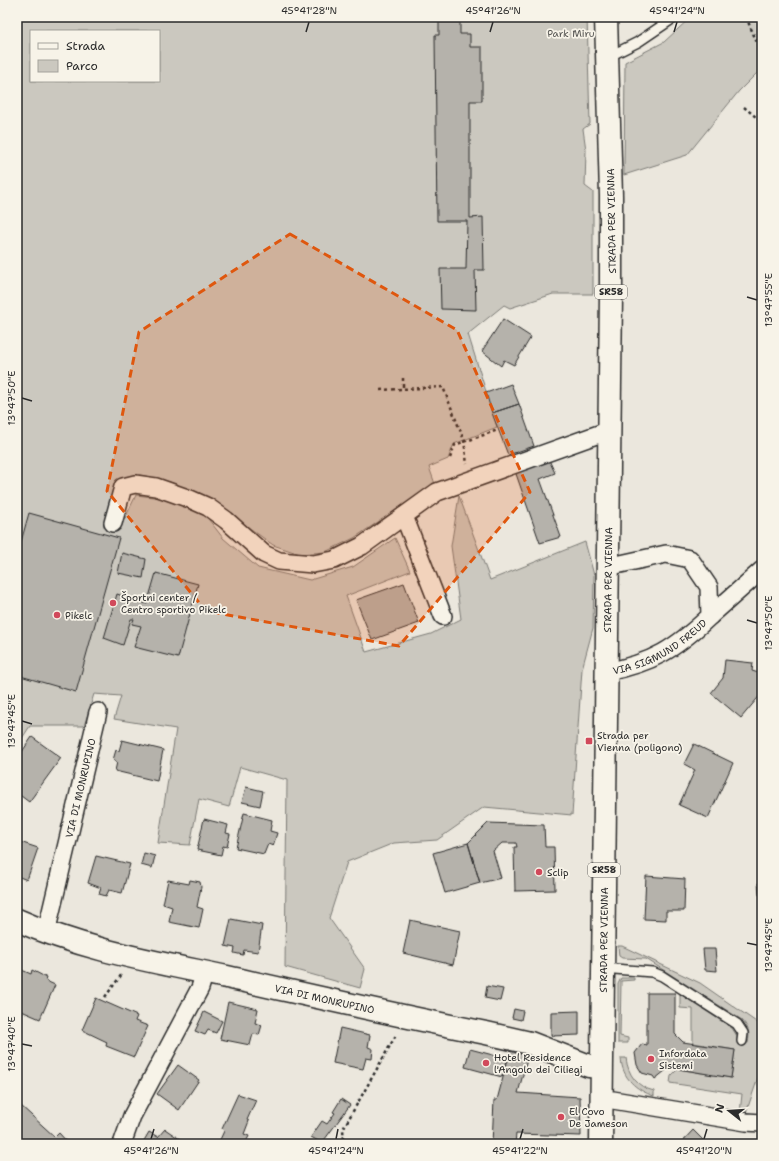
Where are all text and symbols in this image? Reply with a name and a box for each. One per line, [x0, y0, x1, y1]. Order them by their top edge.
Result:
text: 45°41'28"N [281, 4, 337, 17]
text: 45°41'26"N [465, 4, 521, 17]
text: 45°41'24"N [649, 4, 705, 17]
park label: Park Miru [547, 27, 595, 40]
legend [30, 30, 160, 82]
text: Strada [66, 38, 106, 54]
text: Parco [66, 58, 98, 74]
street label: STRADA PER VIENNA [604, 168, 619, 274]
text: 13°47'55"E [762, 273, 775, 327]
road number: SR58 [595, 285, 627, 299]
text: 13°47'50"E [5, 370, 18, 426]
street label: STRADA PER VIENNA [601, 527, 615, 633]
place label: Športni center / Centro sportivo Pikelc [121, 591, 226, 616]
text: 13°47'50"E [762, 595, 775, 651]
marker: Športni center / Centro sportivo Pikelc [108, 598, 118, 608]
place label: Pikelc [65, 609, 92, 622]
marker: Pikelc [52, 610, 62, 620]
street label: VIA SIGMUND FREUD [611, 616, 710, 677]
text: 13°47'45"E [5, 694, 18, 748]
place label: Strada per Vienna (poligono) [597, 729, 682, 754]
marker: Strada per Vienna (poligono) [584, 736, 594, 746]
street label: VIA DI MONRUPINO [63, 737, 99, 839]
road number: SR58 [588, 863, 620, 877]
place label: Sclip [547, 866, 569, 879]
marker: Sclip [534, 867, 544, 877]
street label: STRADA PER VIENNA [597, 887, 611, 993]
text: 13°47'45"E [762, 918, 775, 972]
street label: VIA DI MONRUPINO [273, 982, 376, 1017]
text: 13°47'40"E [5, 1016, 18, 1072]
place label: Infordata Sistemi [659, 1047, 707, 1072]
place label: Hotel Residence l'Angolo dei Ciliegi [494, 1051, 583, 1076]
marker: Infordata Sistemi [646, 1054, 656, 1064]
marker: Hotel Residence l'Angolo dei Ciliegi [481, 1058, 491, 1068]
north arrow [709, 1091, 749, 1131]
text: N [711, 1102, 728, 1115]
place label: El Covo De Jameson [569, 1105, 628, 1130]
marker: El Covo De Jameson [556, 1112, 566, 1122]
text: 45°41'26"N [123, 1144, 179, 1157]
text: 45°41'24"N [308, 1144, 364, 1157]
text: 45°41'22"N [492, 1144, 548, 1157]
text: 45°41'20"N [676, 1144, 732, 1157]

